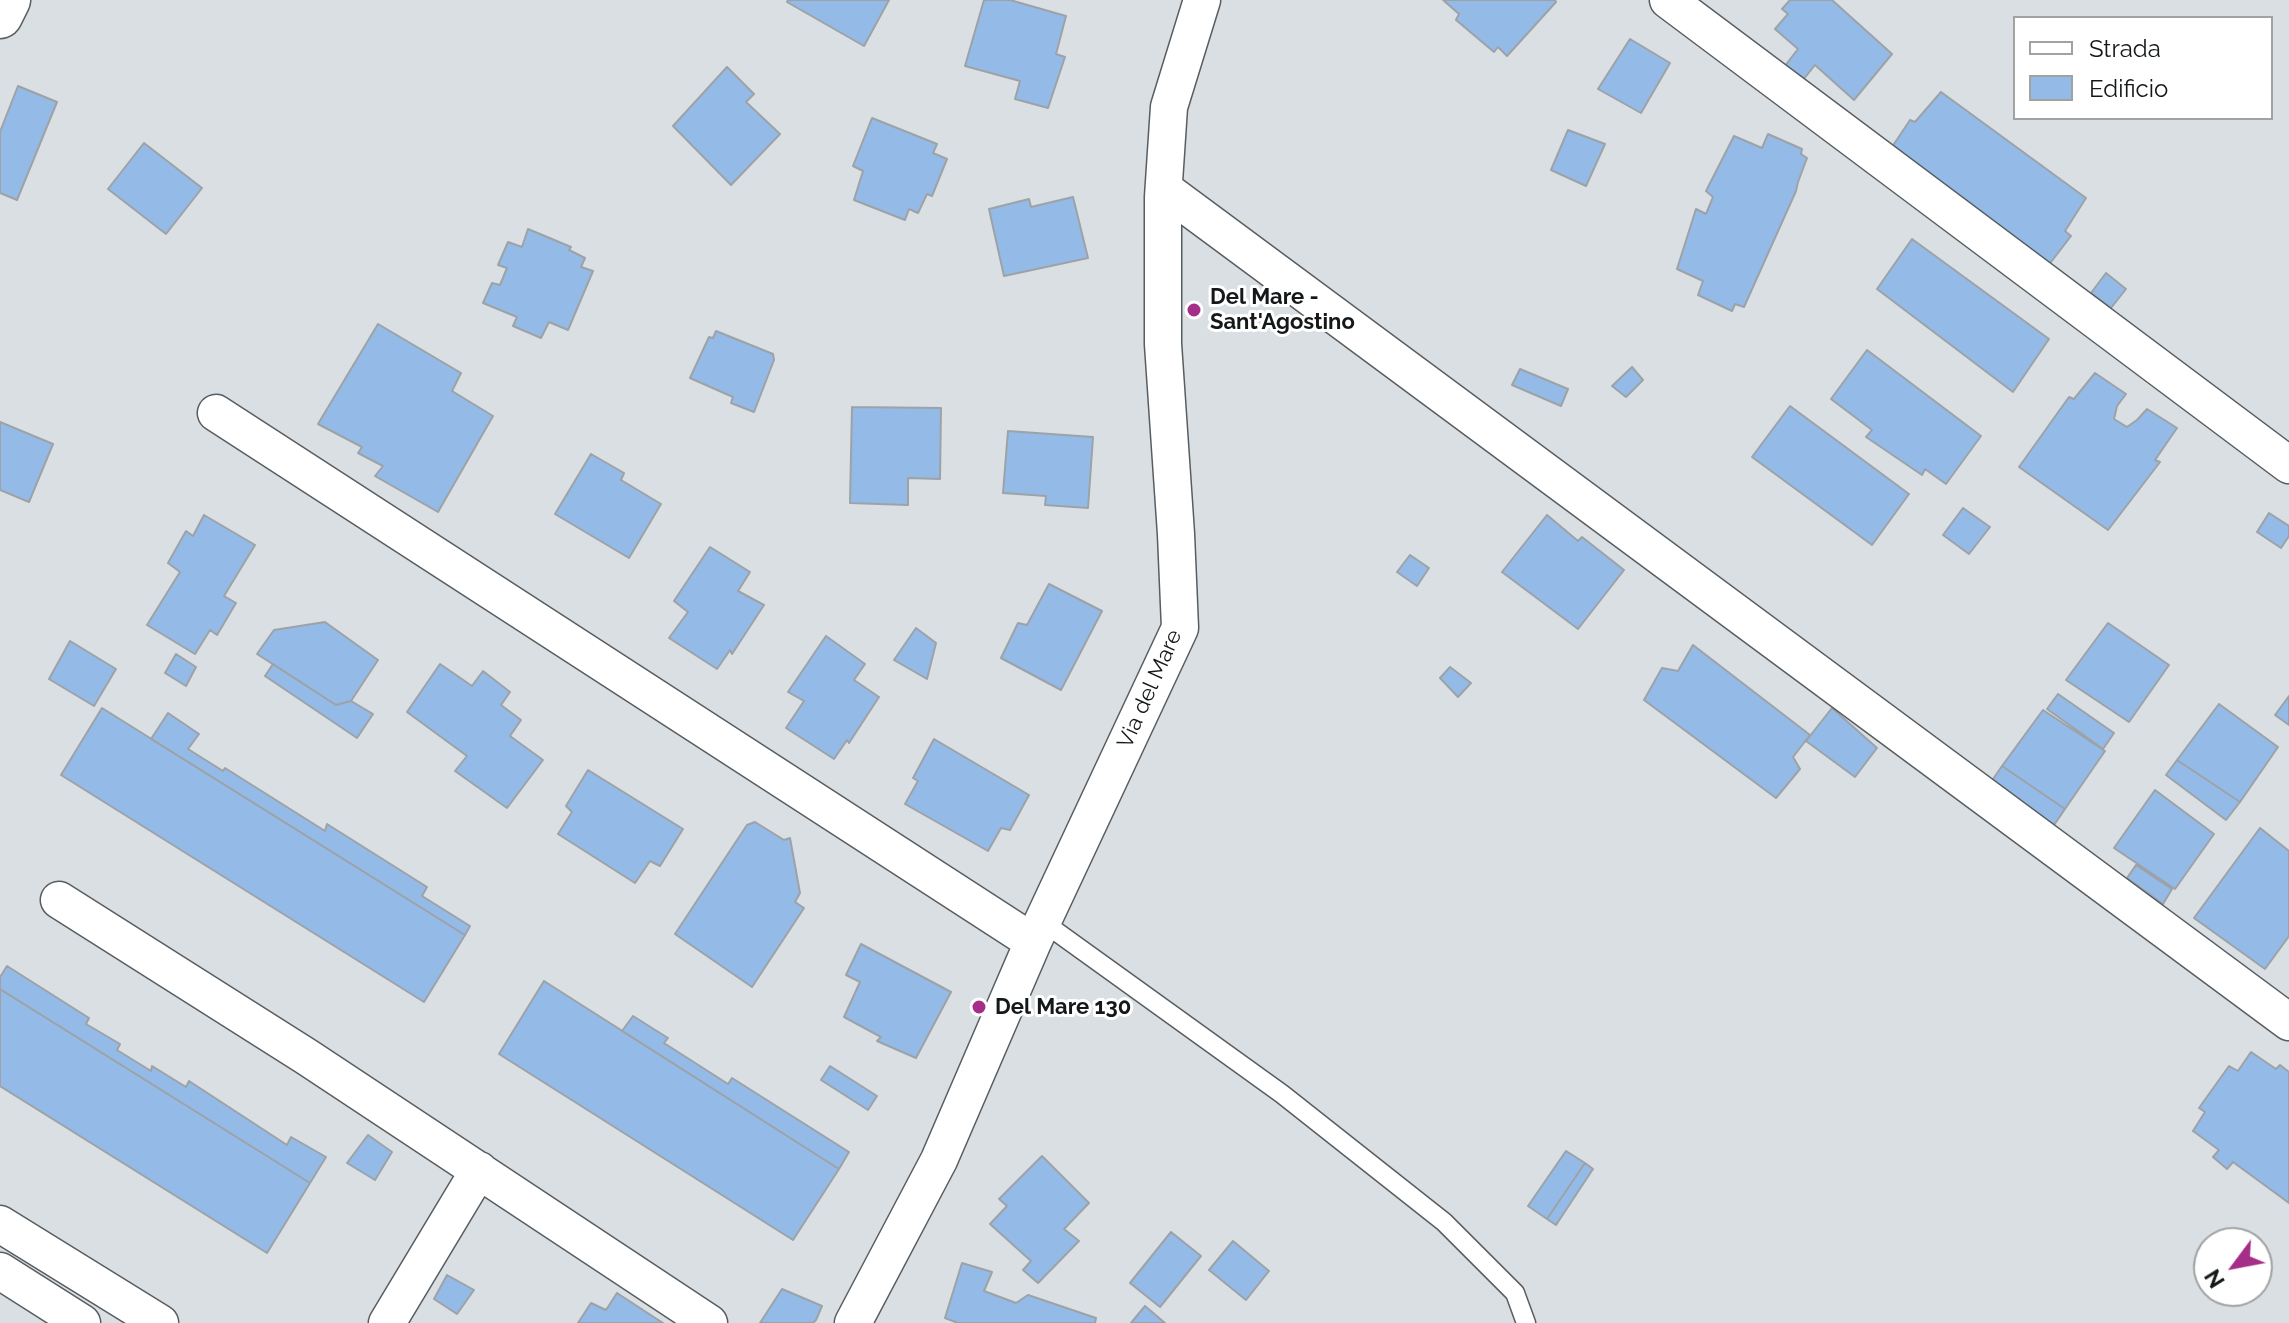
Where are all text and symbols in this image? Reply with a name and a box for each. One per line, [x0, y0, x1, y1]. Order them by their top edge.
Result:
legend [2013, 16, 2273, 120]
text: Strada [2089, 34, 2161, 63]
text: Edificio [2089, 74, 2168, 103]
place label: Del Mare - Sant'Agostino [1210, 284, 1355, 336]
marker: Del Mare - Sant'Agostino [1185, 301, 1203, 319]
street label: Via del Mare [1112, 626, 1188, 752]
place label: Del Mare 130 [995, 994, 1131, 1020]
marker: Del Mare 130 [970, 998, 988, 1016]
north arrow [2193, 1227, 2273, 1307]
text: N [2199, 1265, 2230, 1293]

